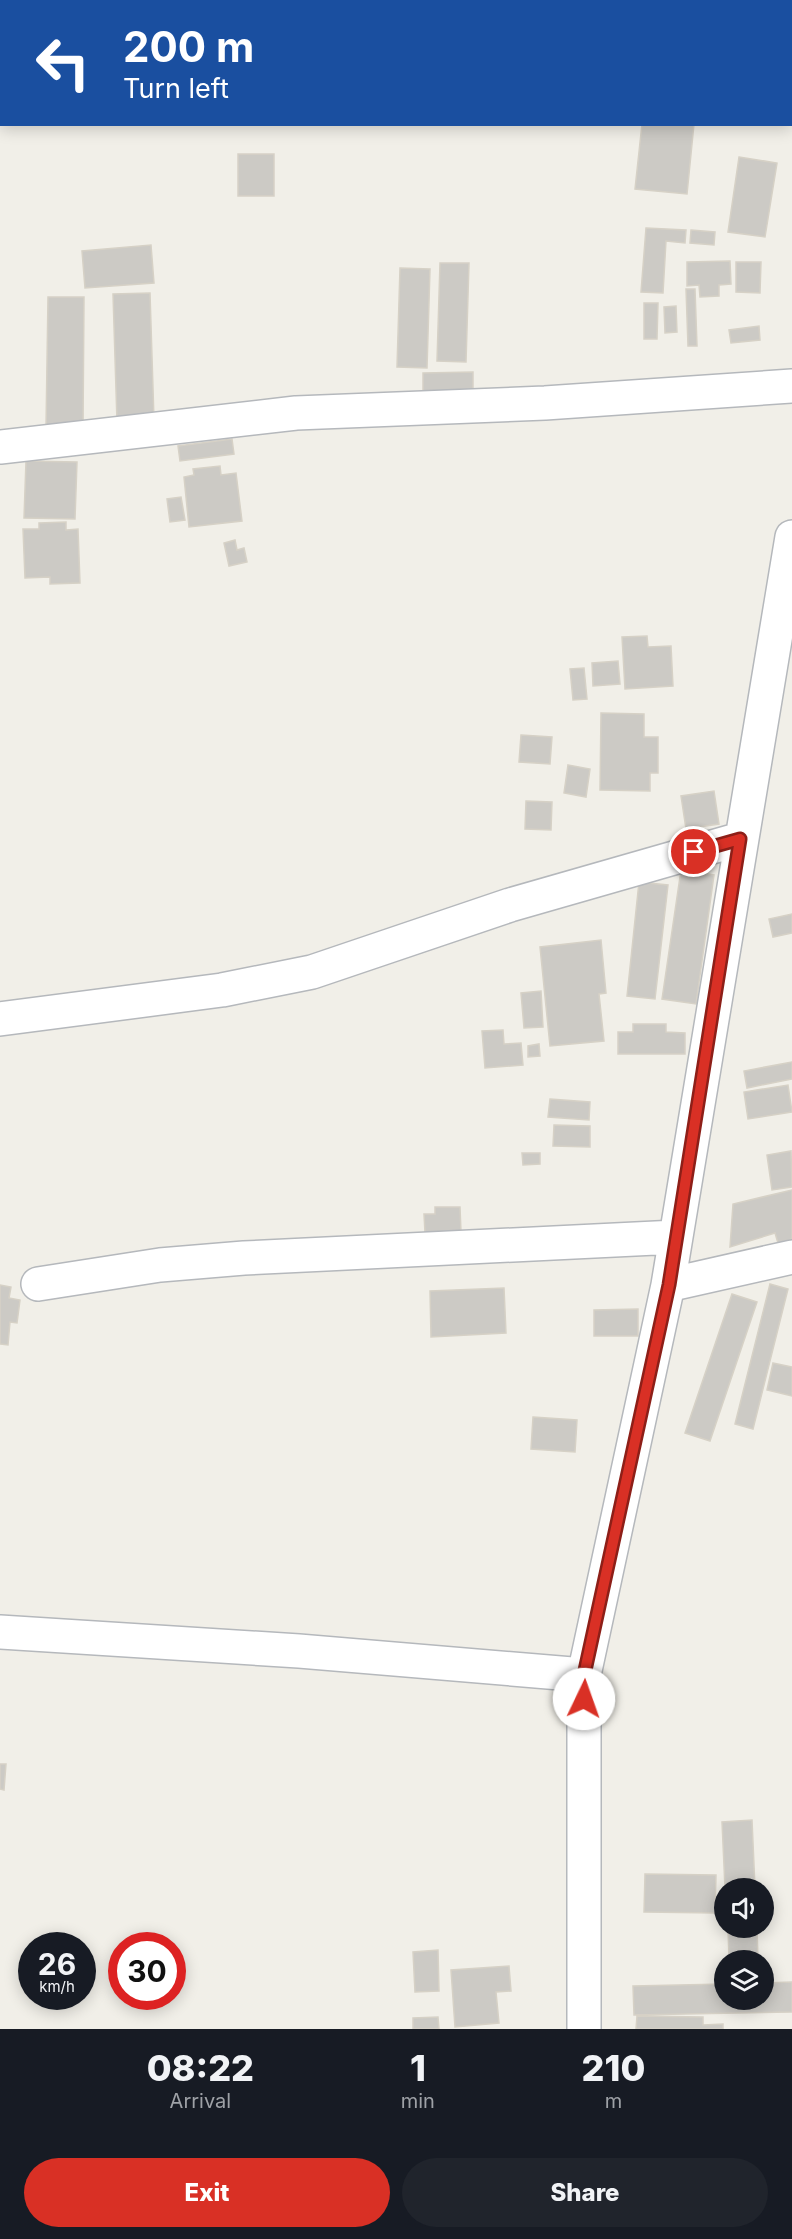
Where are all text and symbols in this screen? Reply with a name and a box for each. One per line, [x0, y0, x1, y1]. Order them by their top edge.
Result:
text: 200 m [123, 21, 254, 72]
icon: left [24, 24, 102, 102]
text: Turn left [123, 72, 229, 105]
pin [668, 826, 719, 877]
icon: arrive [677, 835, 710, 868]
position arrow [552, 1667, 616, 1731]
map controls [714, 1878, 774, 2010]
button: sound [714, 1878, 774, 1938]
speed limit sign: 30 [108, 1932, 186, 2010]
text: 26 [38, 1946, 76, 1982]
button: layers [714, 1950, 774, 2010]
text: km/h [39, 1977, 75, 1996]
text: 08:22 [147, 2046, 254, 2090]
text: 1 [410, 2046, 426, 2090]
text: 210 [582, 2046, 645, 2090]
text: Arrival [170, 2089, 231, 2113]
text: min [401, 2089, 435, 2113]
text: m [605, 2089, 622, 2113]
button: Exit [24, 2158, 390, 2227]
button: Share [402, 2158, 768, 2227]

